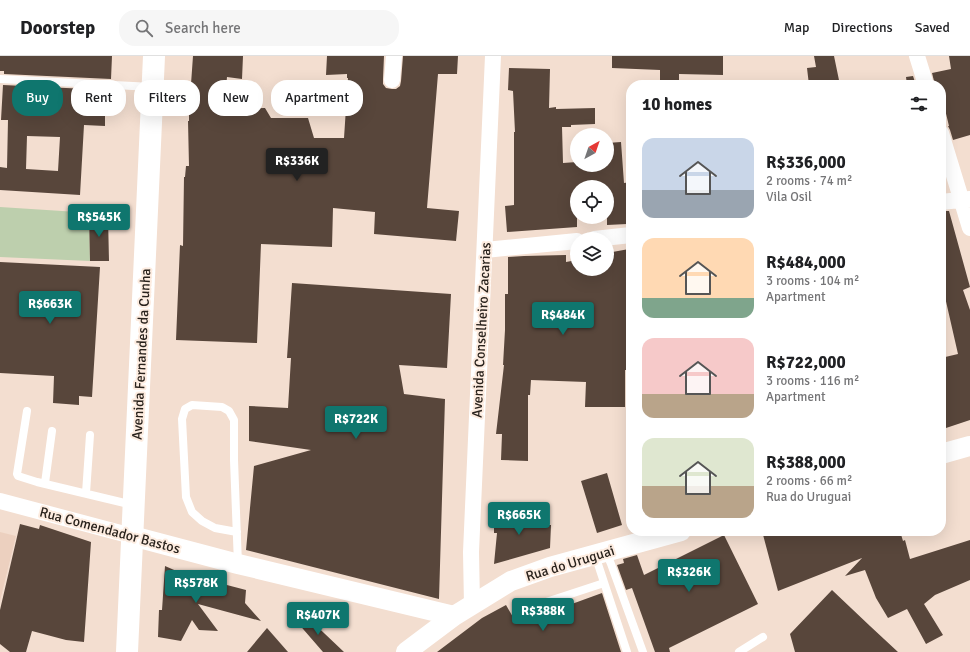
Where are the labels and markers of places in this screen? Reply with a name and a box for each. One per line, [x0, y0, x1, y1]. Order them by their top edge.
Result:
pin: R$336K [264, 148, 330, 182]
pin: R$545K [66, 204, 132, 238]
pin: R$663K [17, 291, 83, 325]
pin: R$484K [530, 302, 596, 336]
pin: R$722K [323, 406, 389, 440]
pin: R$665K [486, 502, 552, 536]
pin: R$326K [656, 559, 722, 593]
pin: R$578K [163, 570, 229, 604]
pin: R$388K [510, 598, 576, 632]
pin: R$407K [285, 602, 351, 636]

